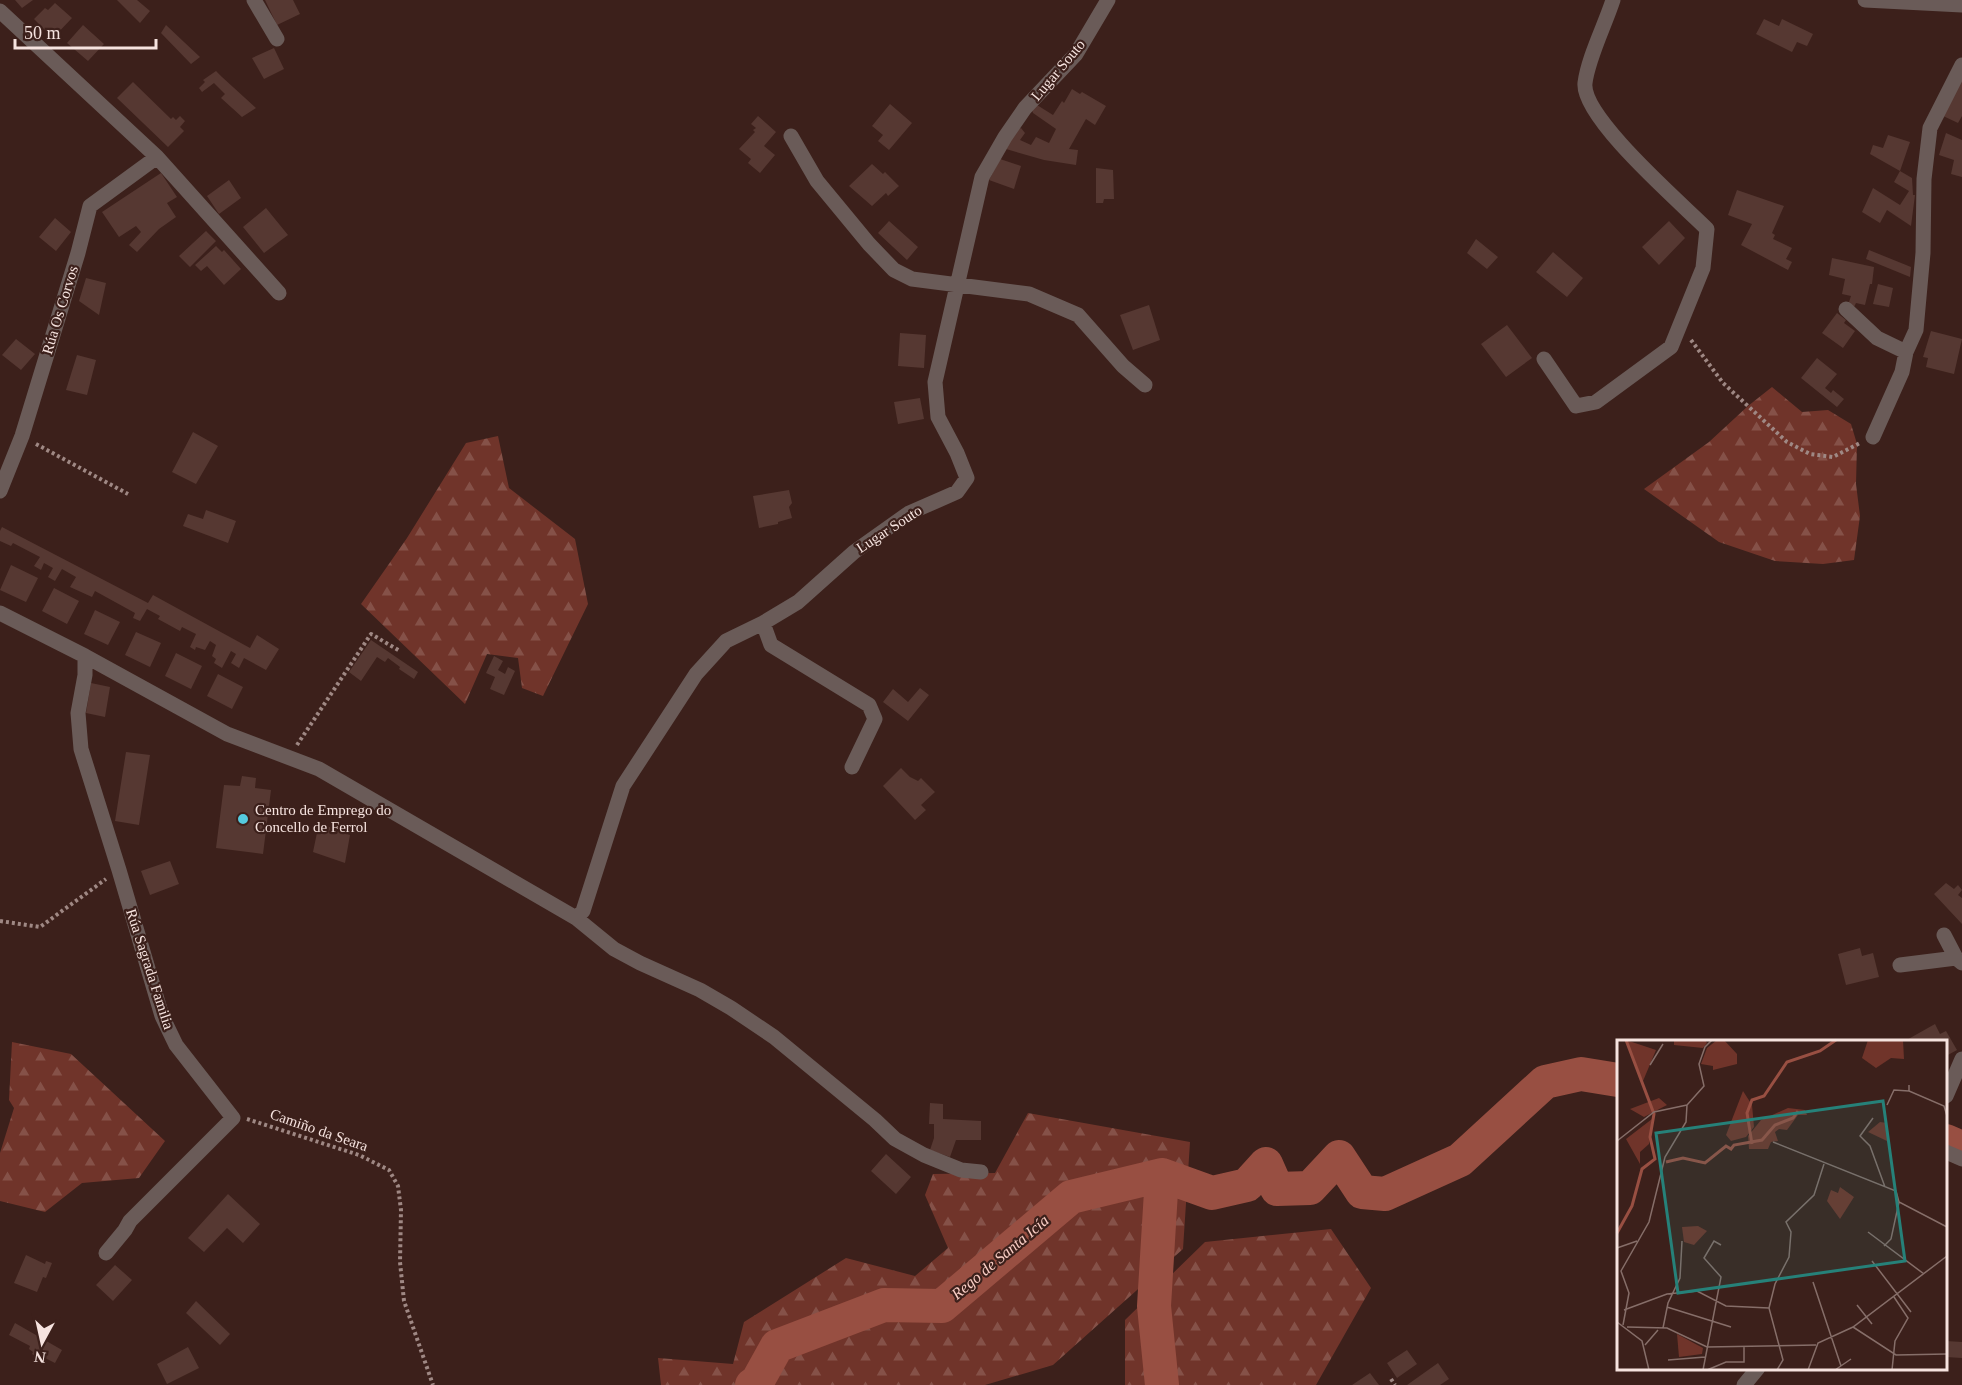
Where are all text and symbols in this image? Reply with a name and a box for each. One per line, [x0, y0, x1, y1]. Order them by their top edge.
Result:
scale bar [15, 12, 156, 50]
text: 50 m [24, 23, 61, 43]
street label: Lugar Souto [1028, 36, 1088, 104]
street label: Rúa Os Corvos [39, 264, 81, 356]
street label: Lugar Souto [853, 502, 925, 556]
place label: Centro de Emprego do Concello de Ferrol [255, 802, 391, 835]
marker: Centro de Emprego do Concello de Ferrol [236, 812, 250, 826]
street label: Rúa Sagrada Familia [123, 907, 177, 1032]
inset map [1617, 1040, 1947, 1370]
street label: Camiño da Seara [268, 1106, 370, 1154]
water label: Rego de Santa Icía [947, 1212, 1053, 1304]
north arrow [12, 1313, 72, 1373]
text: N [33, 1348, 47, 1367]

